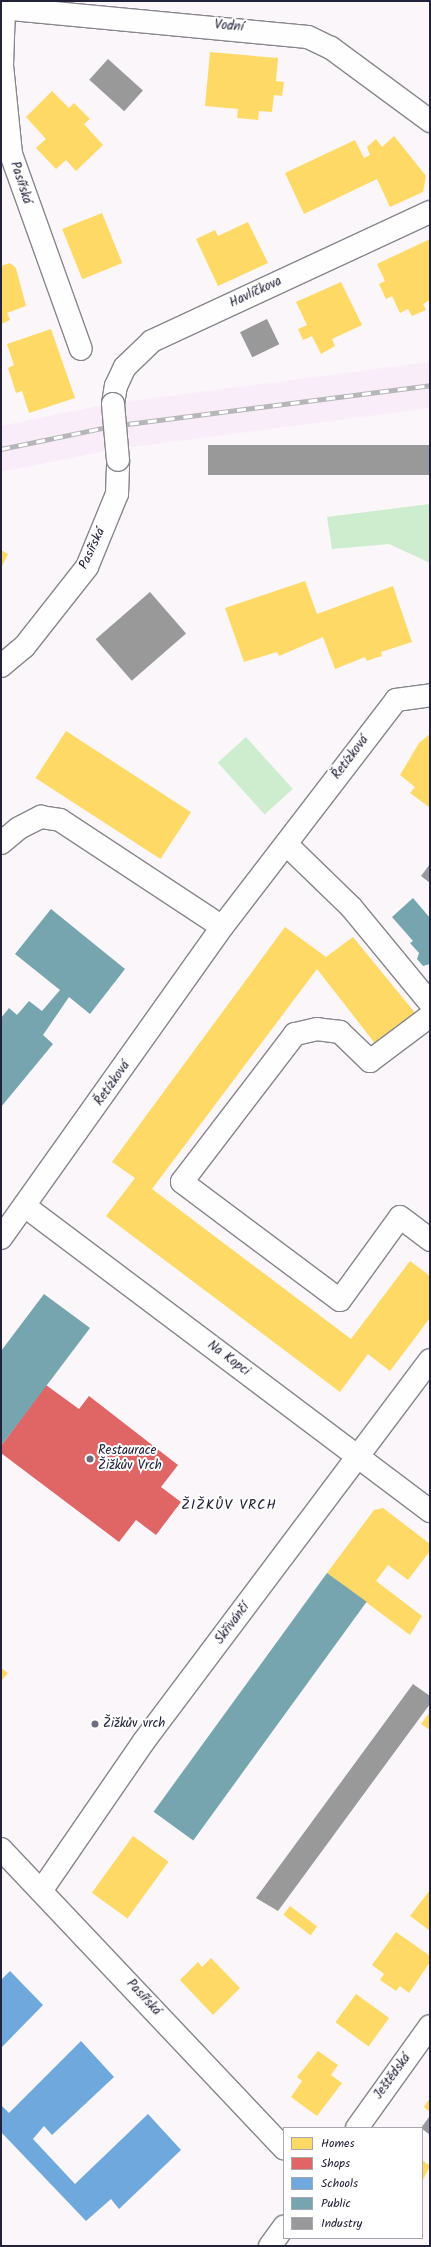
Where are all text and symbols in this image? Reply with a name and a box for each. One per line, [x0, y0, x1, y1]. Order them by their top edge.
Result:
street label: Vodní [214, 18, 244, 36]
street label: Pasířská [6, 160, 34, 206]
street label: Havlíčkova [227, 274, 285, 312]
street label: Pasířská [77, 526, 109, 572]
street label: Řetízková [329, 733, 373, 783]
street label: Řetízková [92, 1059, 134, 1109]
street label: Na Kopci [204, 1338, 252, 1380]
place label: Restaurace Žižkův Vrch [98, 1444, 162, 1475]
marker: Restaurace Žižkův Vrch [85, 1454, 95, 1464]
district label: ŽIŽKŮV VRCH [181, 1497, 277, 1513]
street label: Skřivánčí [212, 1600, 254, 1648]
place label: Žižkův vrch [103, 1716, 165, 1732]
marker: Žižkův vrch [90, 1719, 100, 1729]
street label: Pasířská [122, 1977, 164, 2019]
street label: Ještědská [371, 2051, 415, 2103]
legend [283, 2127, 423, 2239]
text: Homes [321, 2134, 355, 2153]
text: Shops [321, 2154, 350, 2173]
text: Schools [321, 2174, 358, 2193]
text: Public [321, 2194, 351, 2213]
text: Industry [321, 2214, 362, 2233]

